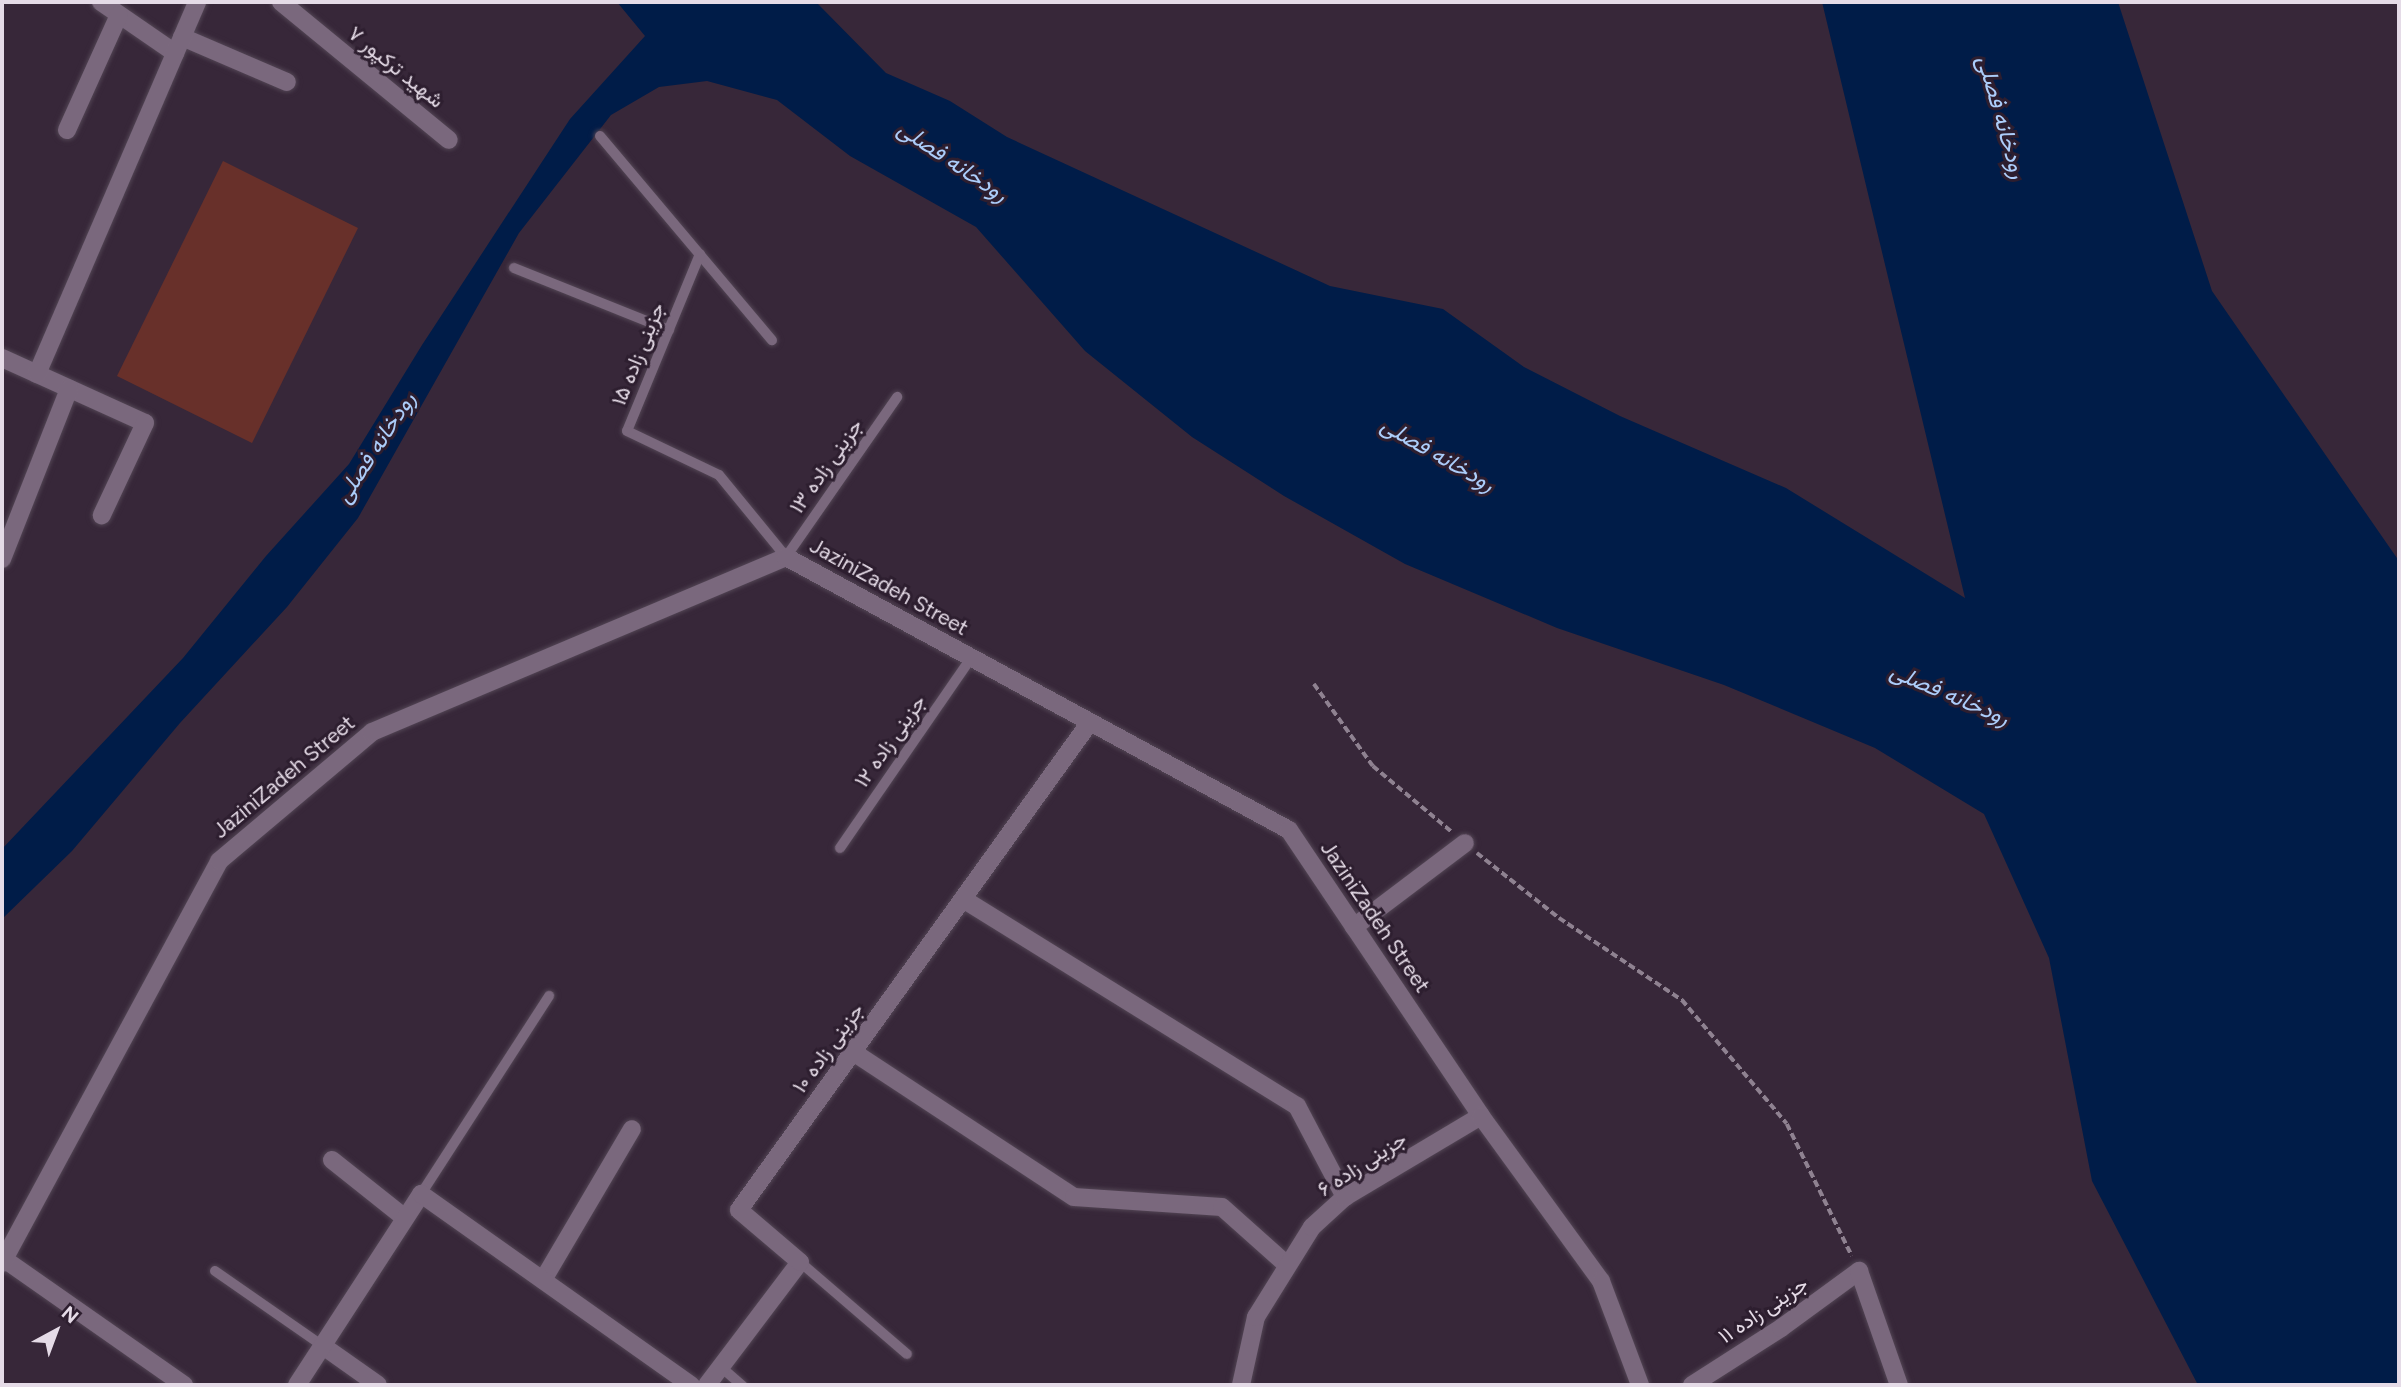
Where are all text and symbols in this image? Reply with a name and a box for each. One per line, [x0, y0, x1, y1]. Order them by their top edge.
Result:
street label: شهید ترکپور ۷ [343, 21, 449, 113]
water label: رودخانه فصلی [1971, 52, 2033, 182]
water label: رودخانه فصلی [893, 114, 1013, 208]
street label: جزینی زاده ۱۵ [606, 299, 670, 409]
water label: رودخانه فصلی [329, 386, 421, 508]
water label: رودخانه فصلی [1376, 410, 1500, 498]
street label: جزینی زاده ۱۳ [784, 414, 868, 518]
street label: JaziniZadeh Street [806, 533, 972, 641]
water label: رودخانه فصلی [1886, 657, 2014, 731]
street label: جزینی زاده ۱۲ [849, 690, 931, 792]
street label: JaziniZadeh Street [208, 710, 360, 844]
street label: JaziniZadeh Street [1315, 837, 1435, 997]
street label: جزینی زاده ۱۰ [787, 998, 869, 1098]
street label: جزینی زاده ۶ [1313, 1126, 1411, 1202]
street label: جزینی زاده ۱۱ [1714, 1271, 1812, 1349]
north arrow [21, 1296, 91, 1366]
text: N [57, 1301, 83, 1328]

